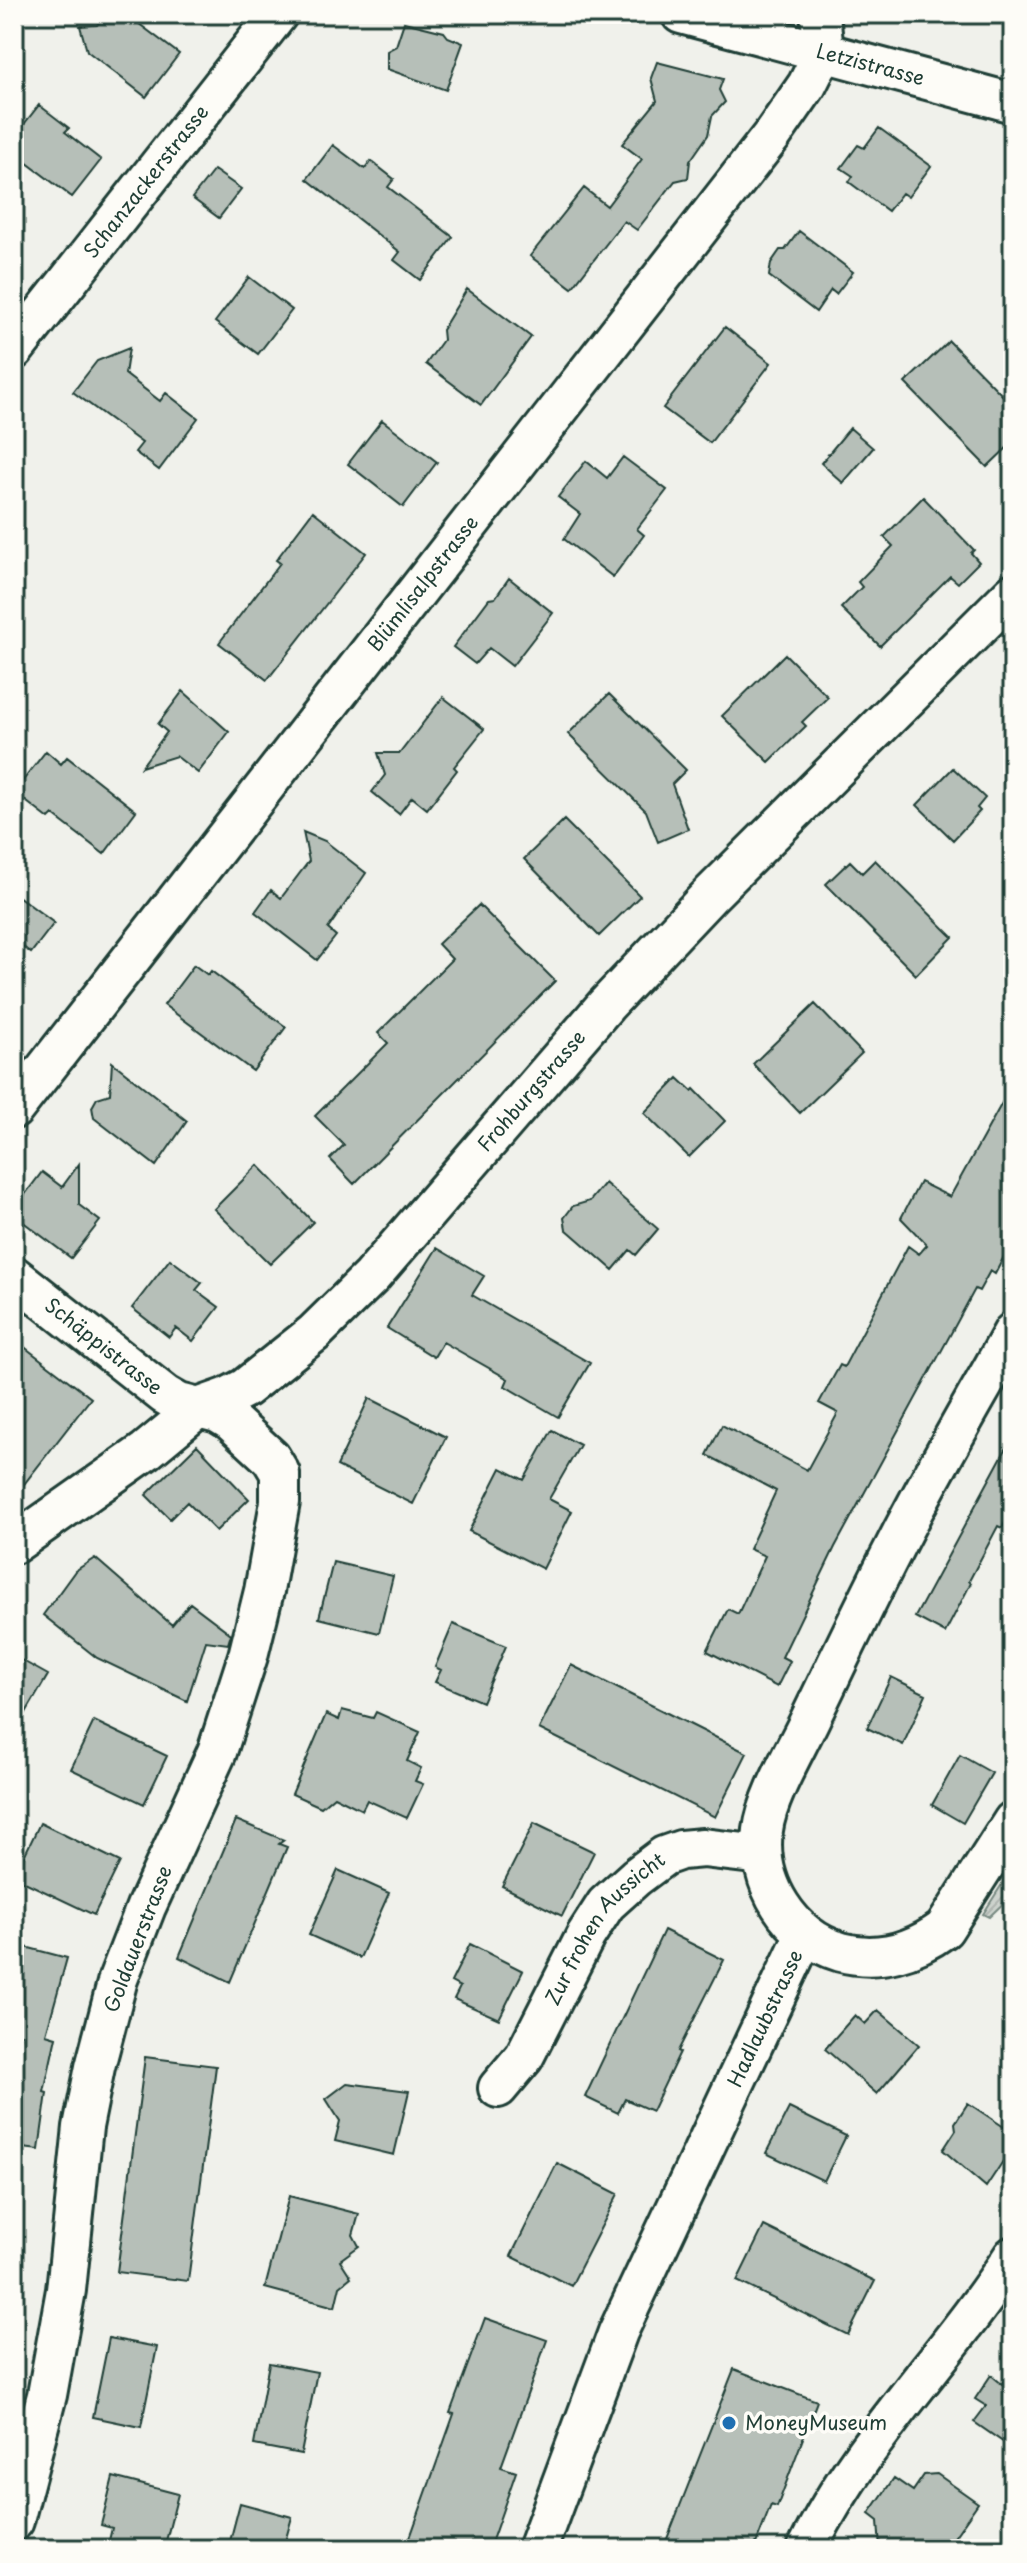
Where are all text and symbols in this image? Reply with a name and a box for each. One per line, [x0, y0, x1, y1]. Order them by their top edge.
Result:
street label: Letzistrasse [813, 35, 928, 93]
street label: Schanzackerstrasse [76, 98, 215, 264]
street label: Blümlisalpstrasse [360, 508, 485, 657]
street label: Frohburgstrasse [470, 1023, 592, 1158]
street label: Schäppistrasse [39, 1290, 169, 1402]
street label: Zur frohen Aussicht [537, 1844, 671, 2010]
street label: Goldauerstrasse [95, 1861, 179, 2017]
street label: Hadlaubstrasse [719, 1944, 810, 2092]
place label: MoneyMuseum [745, 2407, 887, 2437]
marker: MoneyMuseum [720, 2414, 738, 2432]

